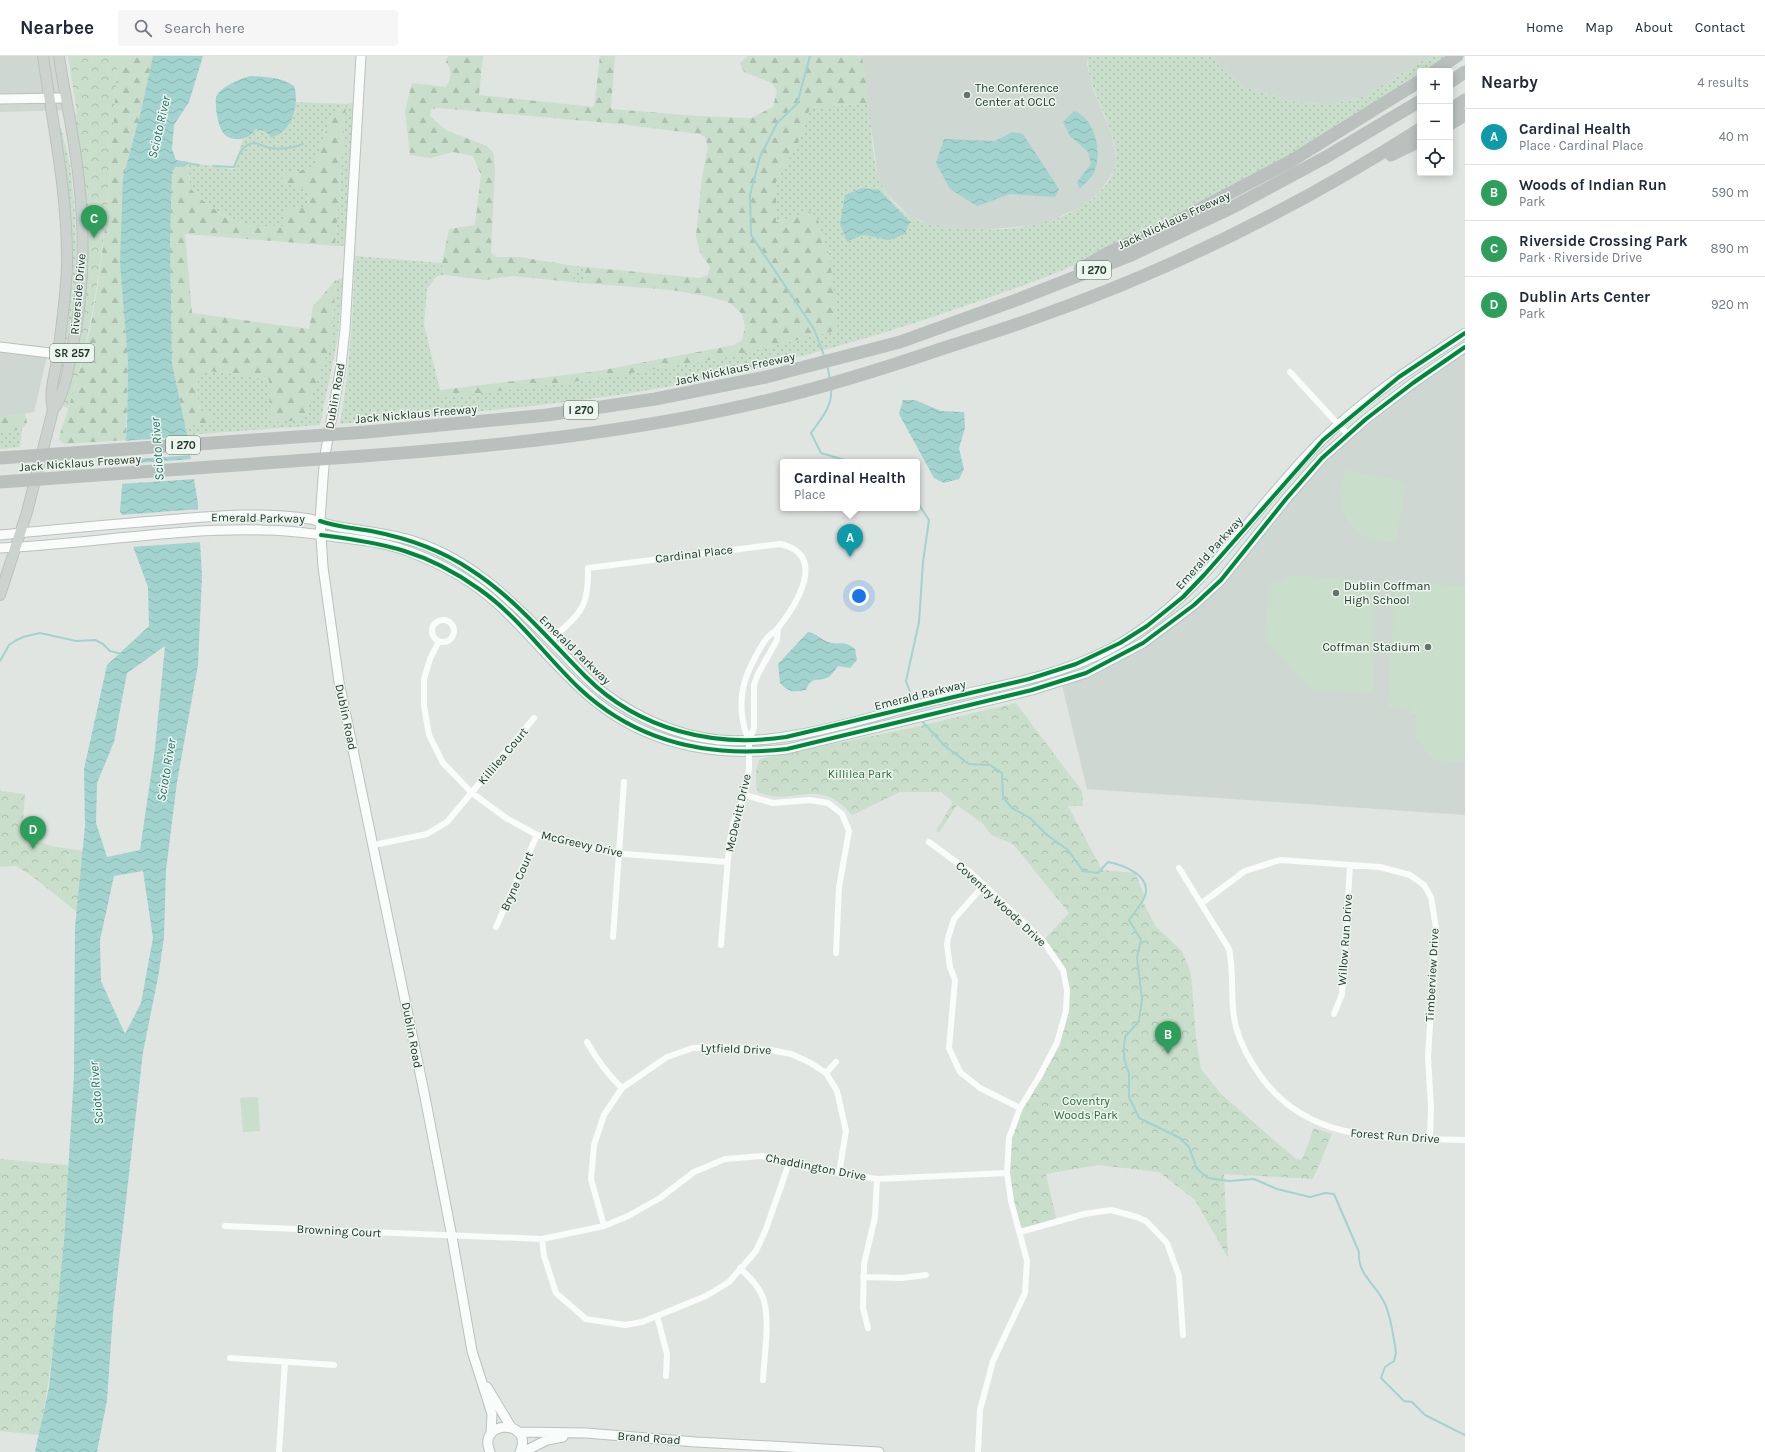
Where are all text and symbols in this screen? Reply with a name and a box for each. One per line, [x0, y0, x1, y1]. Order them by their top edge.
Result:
search box [118, 10, 398, 46]
text: Nearbee [20, 17, 94, 39]
icon: search [132, 17, 154, 39]
text: Search here [164, 19, 245, 37]
text: Home [1526, 19, 1563, 36]
text: Map [1585, 19, 1613, 36]
text: About [1635, 19, 1673, 36]
text: Contact [1695, 19, 1745, 36]
map controls [1417, 68, 1453, 176]
button: + [1417, 68, 1453, 104]
text: Nearby [1481, 72, 1538, 92]
text: 4 results [1697, 75, 1749, 90]
place label: The Conference Center at OCLC [975, 81, 1059, 109]
marker: The Conference Center at OCLC [962, 90, 972, 100]
water label: Scioto River [145, 94, 174, 160]
button: − [1417, 104, 1453, 140]
text: Cardinal Health [1519, 120, 1631, 138]
text: A [1490, 129, 1498, 144]
text: 40 m [1719, 129, 1749, 144]
text: Place · Cardinal Place [1519, 138, 1643, 153]
button: locate [1417, 140, 1453, 176]
text: Woods of Indian Run [1519, 176, 1667, 194]
text: B [1490, 185, 1498, 200]
text: 590 m [1711, 185, 1749, 200]
street label: Jack Nicklaus Freeway [1116, 188, 1233, 252]
text: Park [1519, 194, 1545, 209]
pin: C [81, 205, 107, 238]
text: Riverside Crossing Park [1519, 232, 1688, 250]
text: C [1490, 241, 1498, 256]
text: 890 m [1711, 241, 1749, 256]
text: Park · Riverside Drive [1519, 250, 1642, 265]
street label: Riverside Drive [67, 253, 89, 335]
road number: I 270 [1077, 261, 1111, 279]
text: Dublin Arts Center [1519, 288, 1650, 306]
text: D [1490, 297, 1498, 312]
text: 920 m [1711, 297, 1749, 312]
text: Park [1519, 306, 1545, 321]
road number: SR 257 [50, 344, 94, 362]
street label: Jack Nicklaus Freeway [674, 349, 797, 389]
street label: Dublin Road [322, 362, 348, 430]
road number: I 270 [564, 401, 598, 419]
street label: Jack Nicklaus Freeway [355, 402, 478, 426]
water label: Scioto River [147, 416, 167, 481]
road number: I 270 [166, 436, 200, 454]
street label: Jack Nicklaus Freeway [19, 452, 142, 474]
popup [780, 459, 920, 511]
text: Cardinal Health [794, 469, 906, 487]
text: Place [794, 487, 825, 502]
street label: Emerald Parkway [211, 510, 305, 526]
street label: Emerald Parkway [1172, 513, 1246, 592]
pin: A [837, 524, 863, 557]
street label: Cardinal Place [654, 542, 734, 566]
place label: Dublin Coffman High School [1344, 579, 1431, 607]
your location [849, 586, 869, 606]
marker: Dublin Coffman High School [1331, 588, 1341, 598]
street label: Emerald Parkway [536, 612, 614, 688]
place label: Coffman Stadium [1322, 640, 1420, 654]
marker: Coffman Stadium [1423, 642, 1433, 652]
street label: Emerald Parkway [873, 677, 968, 713]
street label: Dublin Road [332, 683, 360, 751]
street label: Killilea Court [475, 724, 531, 787]
water label: Scioto River [153, 737, 179, 803]
park label: Killilea Park [828, 767, 892, 781]
street label: McDevitt Drive [722, 772, 754, 854]
pin: D [20, 816, 46, 849]
street label: McGreevy Drive [540, 828, 624, 860]
street label: Bryne Court [498, 849, 537, 913]
street label: Coventry Woods Drive [953, 859, 1049, 949]
street label: Willow Run Drive [1335, 894, 1355, 986]
street label: Timberview Drive [1423, 928, 1441, 1022]
street label: Dublin Road [399, 1001, 425, 1069]
pin: B [1155, 1021, 1181, 1054]
street label: Lytfield Drive [700, 1041, 772, 1057]
water label: Scioto River [86, 1060, 106, 1125]
park label: Coventry Woods Park [1054, 1094, 1118, 1122]
street label: Forest Run Drive [1350, 1126, 1440, 1146]
street label: Chaddington Drive [764, 1150, 868, 1184]
street label: Browning Court [296, 1222, 382, 1240]
street label: Brand Road [617, 1429, 681, 1447]

